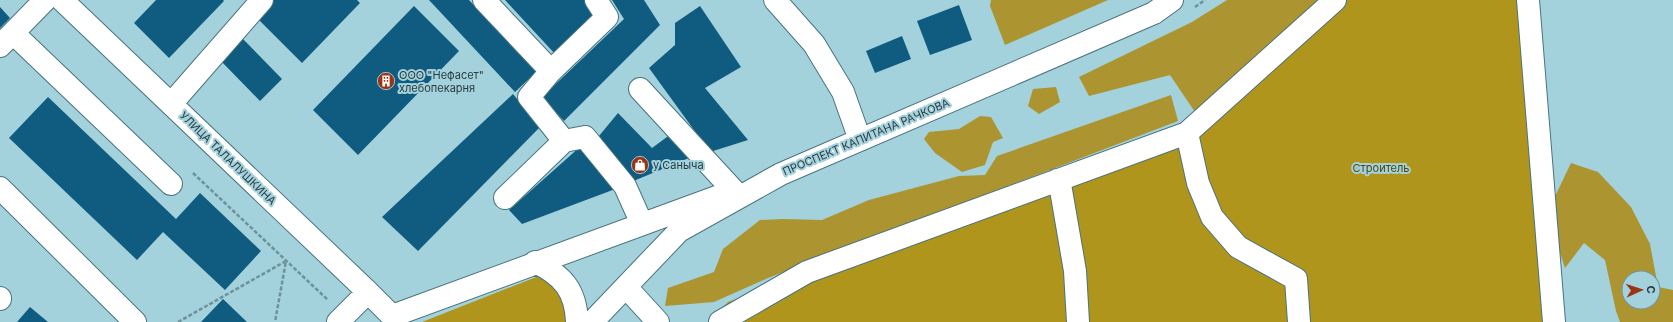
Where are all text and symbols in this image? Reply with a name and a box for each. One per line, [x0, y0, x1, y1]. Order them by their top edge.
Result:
place label: ООО "Нефасет" хлебопекарня [399, 68, 484, 95]
building icon: ООО "Нефасет" хлебопекарня [376, 71, 396, 91]
street label: ПРОСПЕКТ КАПИТАНА РАЧКОВА [781, 95, 952, 179]
street label: УЛИЦА ТАЛАЛУШКИНА [177, 108, 279, 208]
shop icon: у Саныча [630, 155, 650, 175]
place label: у Саныча [653, 158, 704, 172]
park label: Строитель [1353, 161, 1410, 175]
north arrow [1621, 270, 1661, 310]
text: С [1644, 285, 1658, 294]

